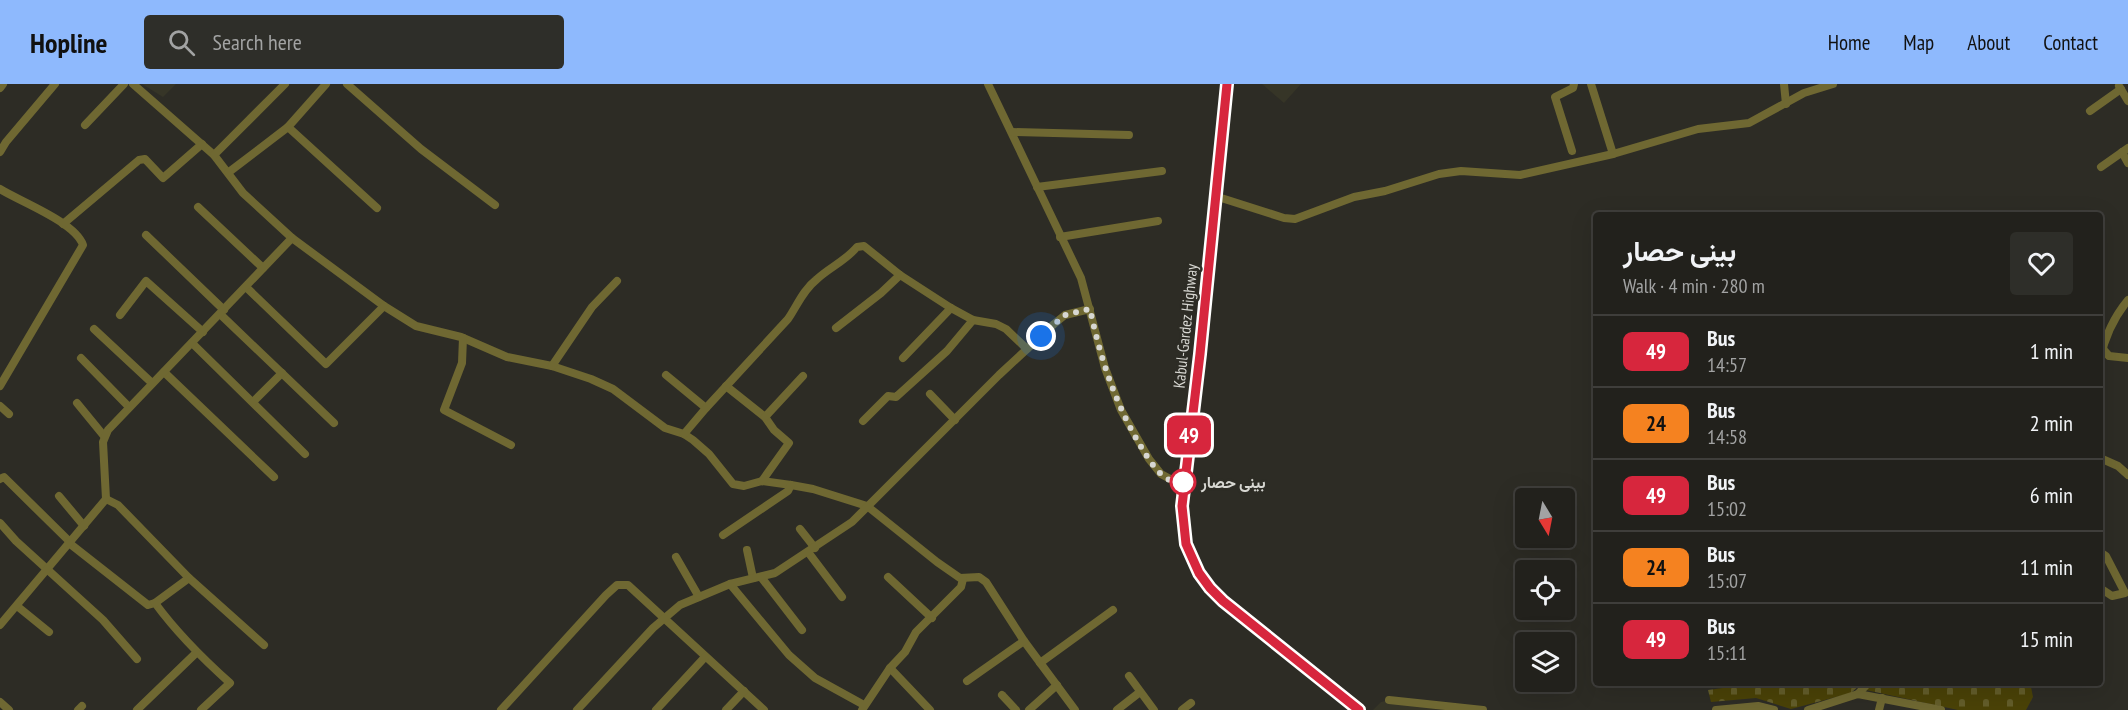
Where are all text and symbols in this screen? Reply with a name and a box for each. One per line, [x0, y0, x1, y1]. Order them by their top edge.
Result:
search box [144, 15, 564, 69]
text: Hopline [30, 24, 108, 61]
icon: search [165, 26, 198, 59]
text: Search here [213, 28, 302, 56]
text: Home [1828, 29, 1870, 56]
text: Map [1903, 29, 1934, 56]
text: About [1967, 29, 2010, 56]
text: Contact [2043, 29, 2098, 56]
text: بینی حصار [1623, 232, 1736, 269]
button: heart [2010, 232, 2073, 295]
street label: Kabul-Gardez Highway [1169, 263, 1201, 389]
text: Walk · 4 min · 280 m [1623, 273, 1765, 299]
your location [1026, 321, 1056, 351]
text: Bus [1707, 324, 1735, 352]
text: 1 min [2030, 337, 2073, 365]
text: 49 [1646, 338, 1666, 365]
text: 14:57 [1707, 352, 1747, 378]
text: Bus [1707, 396, 1735, 424]
text: 2 min [2030, 409, 2073, 437]
text: 24 [1646, 410, 1666, 437]
line badge: 49 [1162, 416, 1216, 454]
text: 49 [1179, 422, 1199, 449]
text: 14:58 [1707, 424, 1747, 450]
text: Bus [1707, 468, 1735, 496]
marker: بینی حصار [1170, 469, 1196, 495]
place label: بینی حصار [1200, 472, 1266, 493]
text: 6 min [2030, 481, 2073, 509]
text: 49 [1646, 482, 1666, 509]
north arrow [1515, 488, 1575, 548]
map controls [1515, 488, 1575, 692]
text: 15:02 [1707, 496, 1747, 522]
text: Bus [1707, 540, 1735, 568]
text: 11 min [2020, 553, 2073, 581]
text: 24 [1646, 554, 1666, 581]
button: locate [1515, 560, 1575, 620]
text: 15:07 [1707, 568, 1747, 594]
text: Bus [1707, 612, 1735, 640]
text: 15 min [2020, 625, 2073, 653]
text: 49 [1646, 626, 1666, 653]
button: layers [1515, 632, 1575, 692]
text: 15:11 [1707, 640, 1747, 666]

